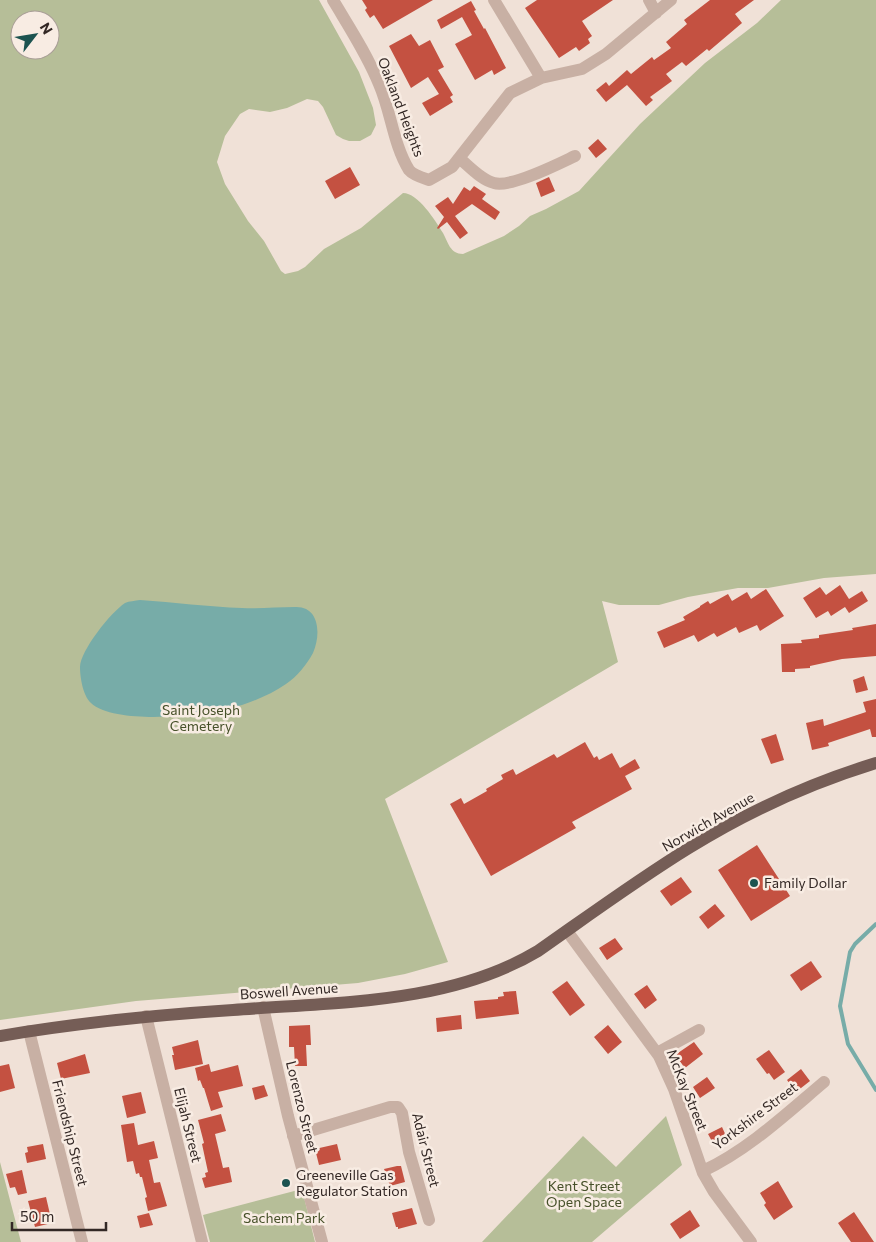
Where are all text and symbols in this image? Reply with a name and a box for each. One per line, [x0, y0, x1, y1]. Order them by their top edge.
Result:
north arrow [10, 10, 60, 60]
text: N [37, 19, 57, 37]
street label: Oakland Heights [375, 55, 428, 159]
park label: Saint Joseph Cemetery [162, 701, 240, 734]
street label: Norwich Avenue [659, 788, 757, 855]
place label: Family Dollar [764, 874, 847, 891]
marker: Family Dollar [748, 877, 760, 889]
street label: Boswell Avenue [239, 979, 339, 1002]
street label: McKay Street [663, 1047, 712, 1133]
street label: Lorenzo Street [283, 1059, 322, 1155]
street label: Friendship Street [49, 1078, 92, 1188]
street label: Yorkshire Street [709, 1078, 801, 1153]
street label: Elijah Street [171, 1086, 206, 1164]
street label: Adair Street [409, 1111, 444, 1189]
place label: Greeneville Gas Regulator Station [296, 1166, 408, 1199]
marker: Greeneville Gas Regulator Station [280, 1177, 292, 1189]
park label: Kent Street Open Space [546, 1177, 622, 1210]
scale bar [12, 1200, 106, 1232]
text: 50 m [20, 1207, 54, 1225]
park label: Sachem Park [243, 1209, 325, 1226]

